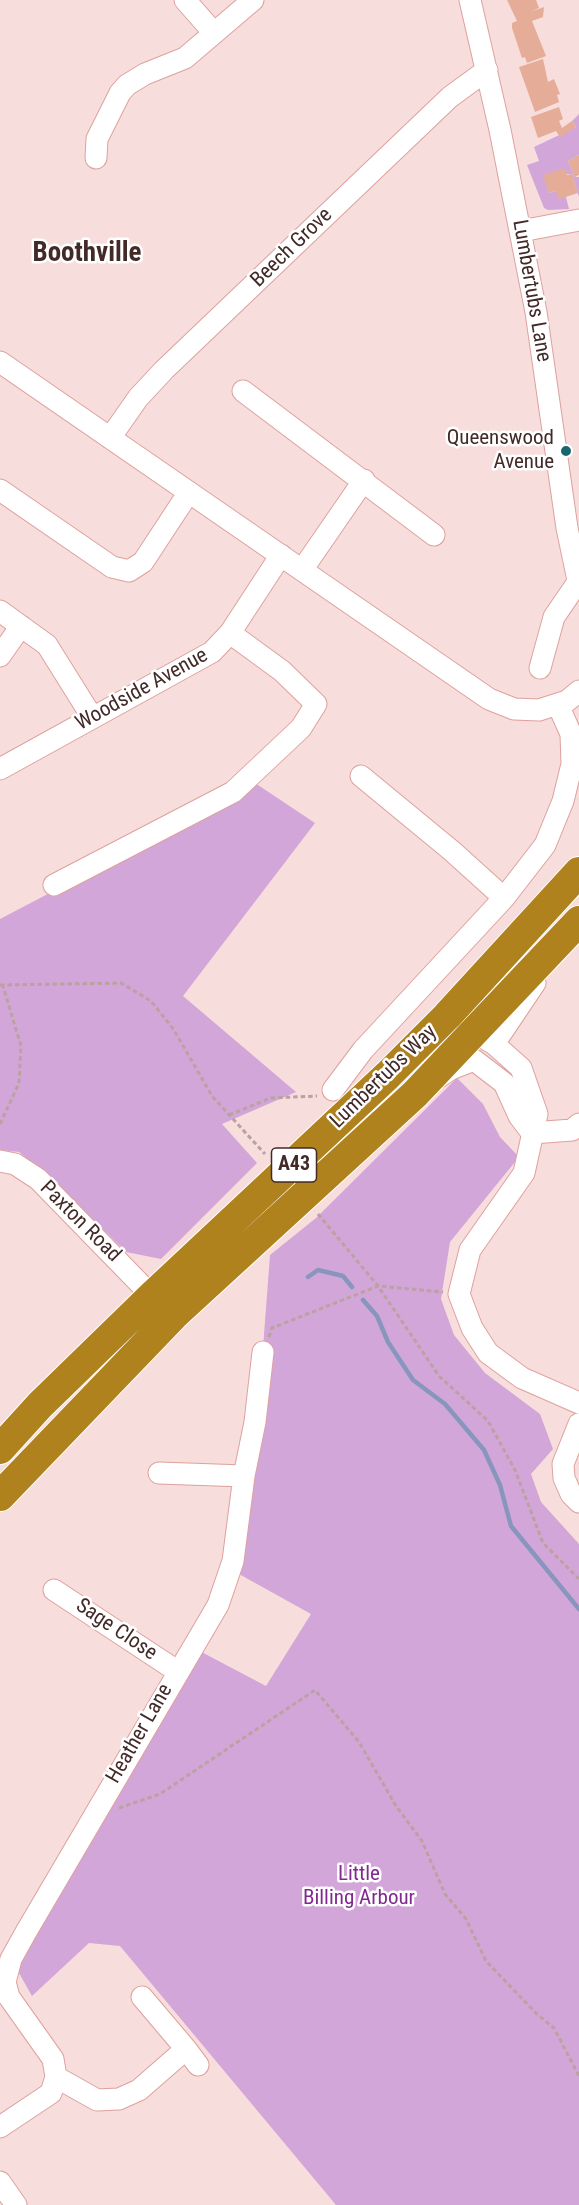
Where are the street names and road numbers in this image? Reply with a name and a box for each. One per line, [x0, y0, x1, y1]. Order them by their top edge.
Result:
street label: Beech Grove [246, 203, 338, 293]
street label: Lumbertubs Lane [506, 218, 556, 364]
street label: Woodside Avenue [72, 643, 212, 737]
street label: Lumbertubs Way [326, 1020, 442, 1134]
road number: A43 [272, 1148, 316, 1182]
street label: Paxton Road [34, 1176, 126, 1268]
street label: Sage Close [71, 1594, 161, 1666]
street label: Heather Lane [101, 1680, 179, 1788]

